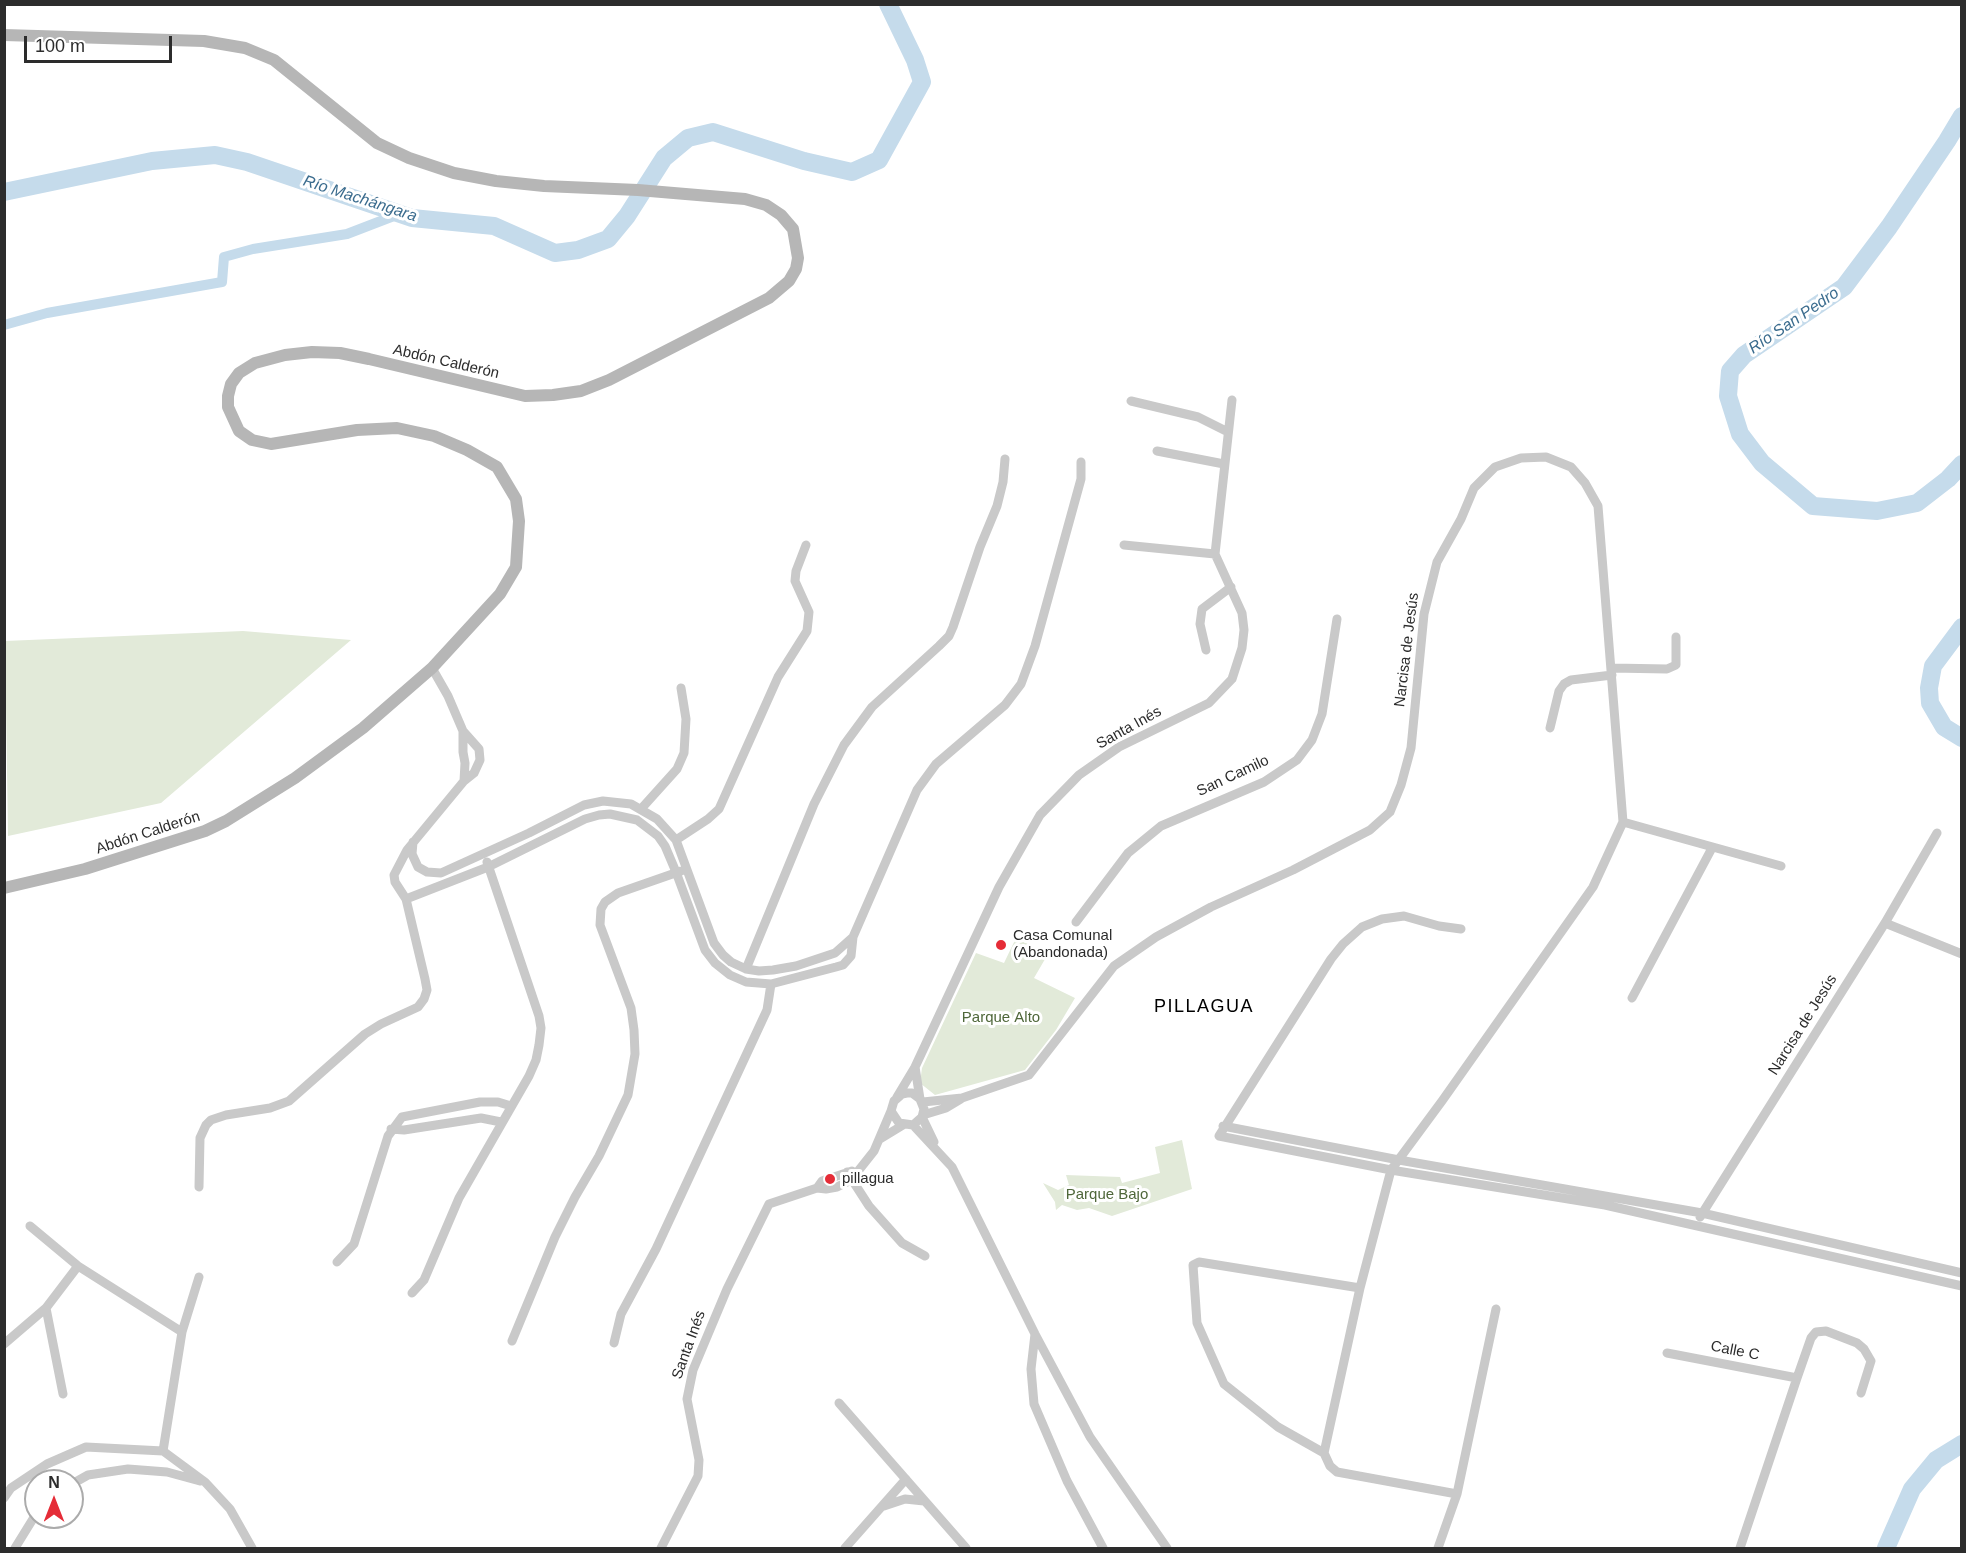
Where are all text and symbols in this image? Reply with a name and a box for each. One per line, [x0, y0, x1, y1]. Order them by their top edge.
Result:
scale bar [27, 24, 176, 62]
text: 100 m [35, 36, 85, 56]
water label: Río Machángara [301, 172, 419, 226]
water label: Río San Pedro [1745, 284, 1843, 358]
street label: Abdón Calderón [391, 341, 501, 383]
street label: Narcisa de Jesús [1391, 592, 1423, 708]
street label: Santa Inés [1093, 703, 1165, 753]
street label: San Camilo [1194, 751, 1272, 801]
street label: Abdón Calderón [94, 808, 202, 858]
place label: Casa Comunal (Abandonada) [1013, 927, 1112, 962]
marker: Casa Comunal (Abandonada) [994, 938, 1008, 952]
street label: Narcisa de Jesús [1765, 971, 1841, 1079]
district label: PILLAGUA [1154, 996, 1254, 1018]
park label: Parque Alto [962, 1009, 1040, 1027]
place label: pillagua [842, 1170, 894, 1188]
marker: pillagua [823, 1172, 837, 1186]
park label: Parque Bajo [1066, 1186, 1148, 1204]
street label: Santa Inés [668, 1308, 710, 1382]
street label: Calle C [1709, 1337, 1761, 1365]
north arrow [24, 1469, 84, 1529]
text: N [48, 1474, 60, 1491]

